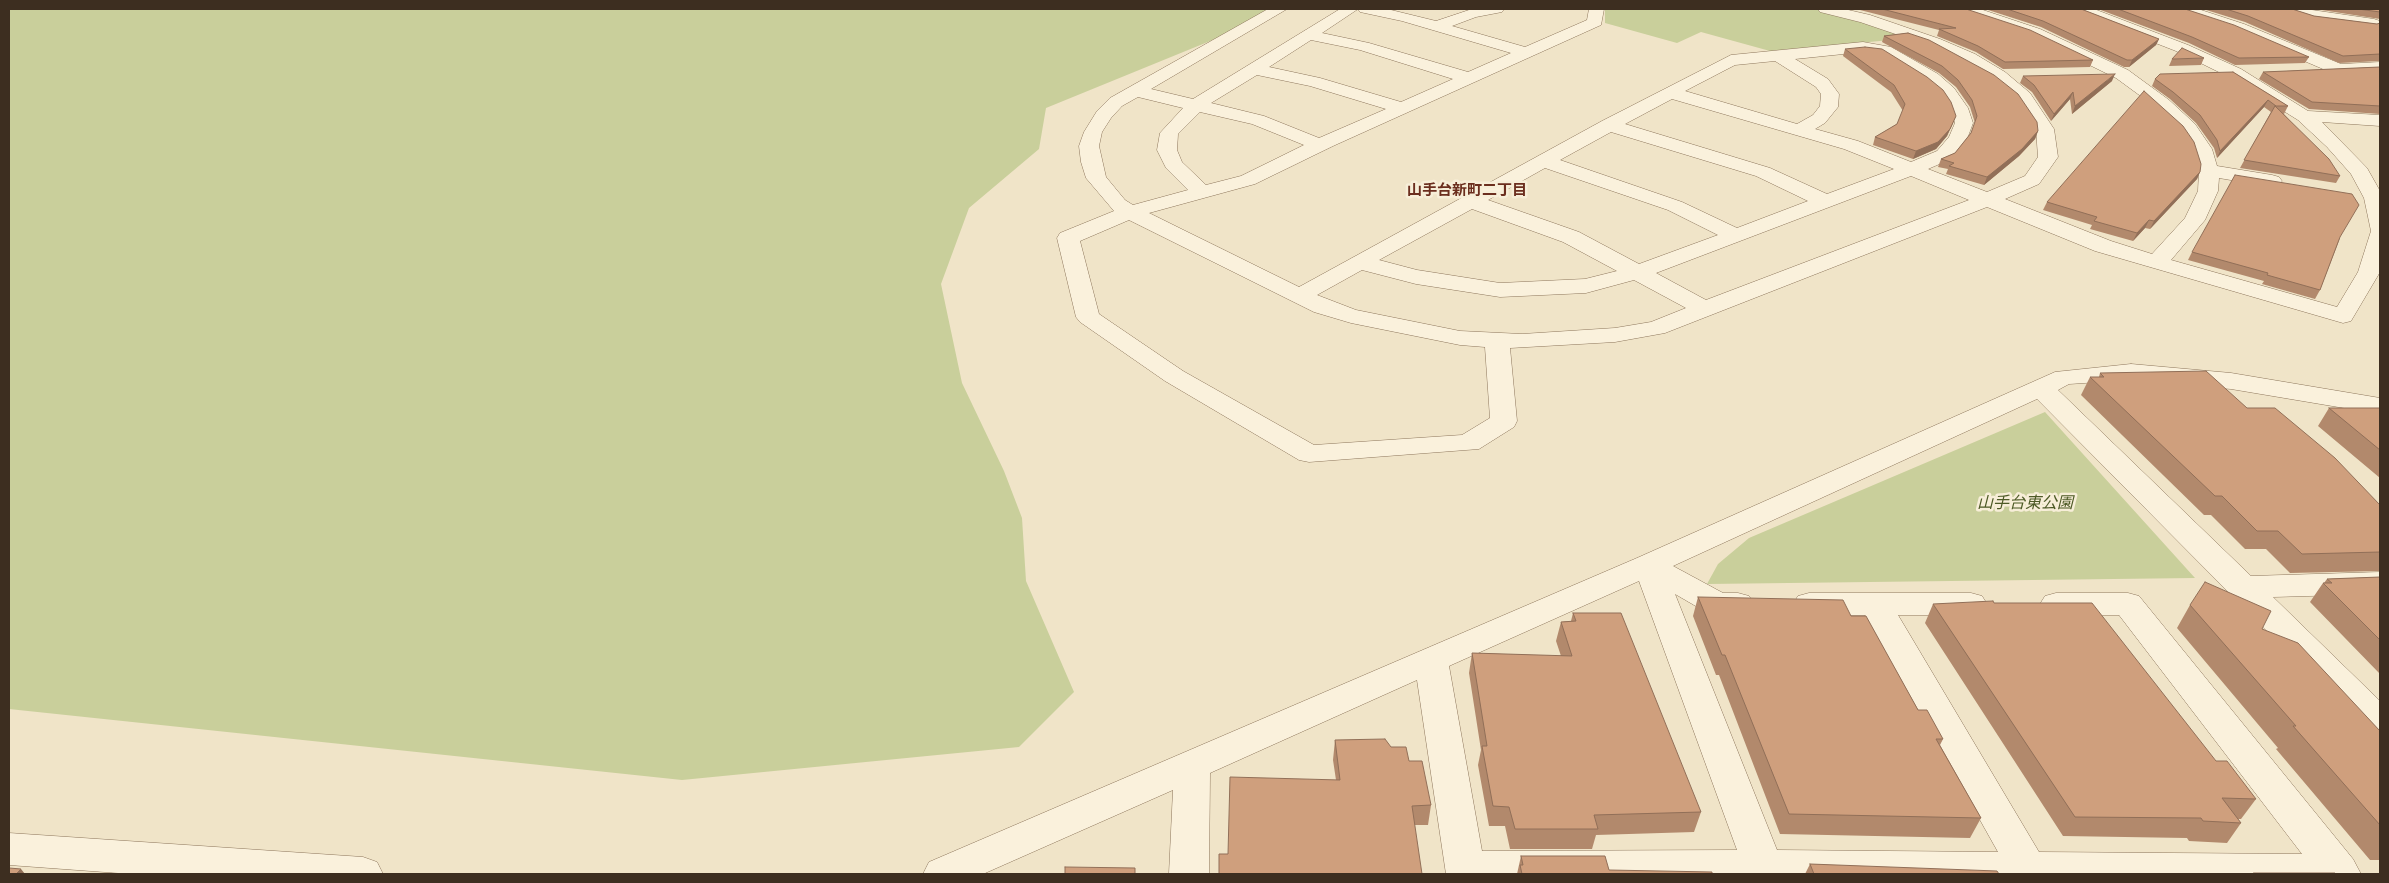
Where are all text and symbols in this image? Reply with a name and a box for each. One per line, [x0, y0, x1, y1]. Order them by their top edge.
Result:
district label: 山手台新町二丁目 [1407, 182, 1527, 200]
park label: 山手台東公園 [1977, 494, 2073, 514]

